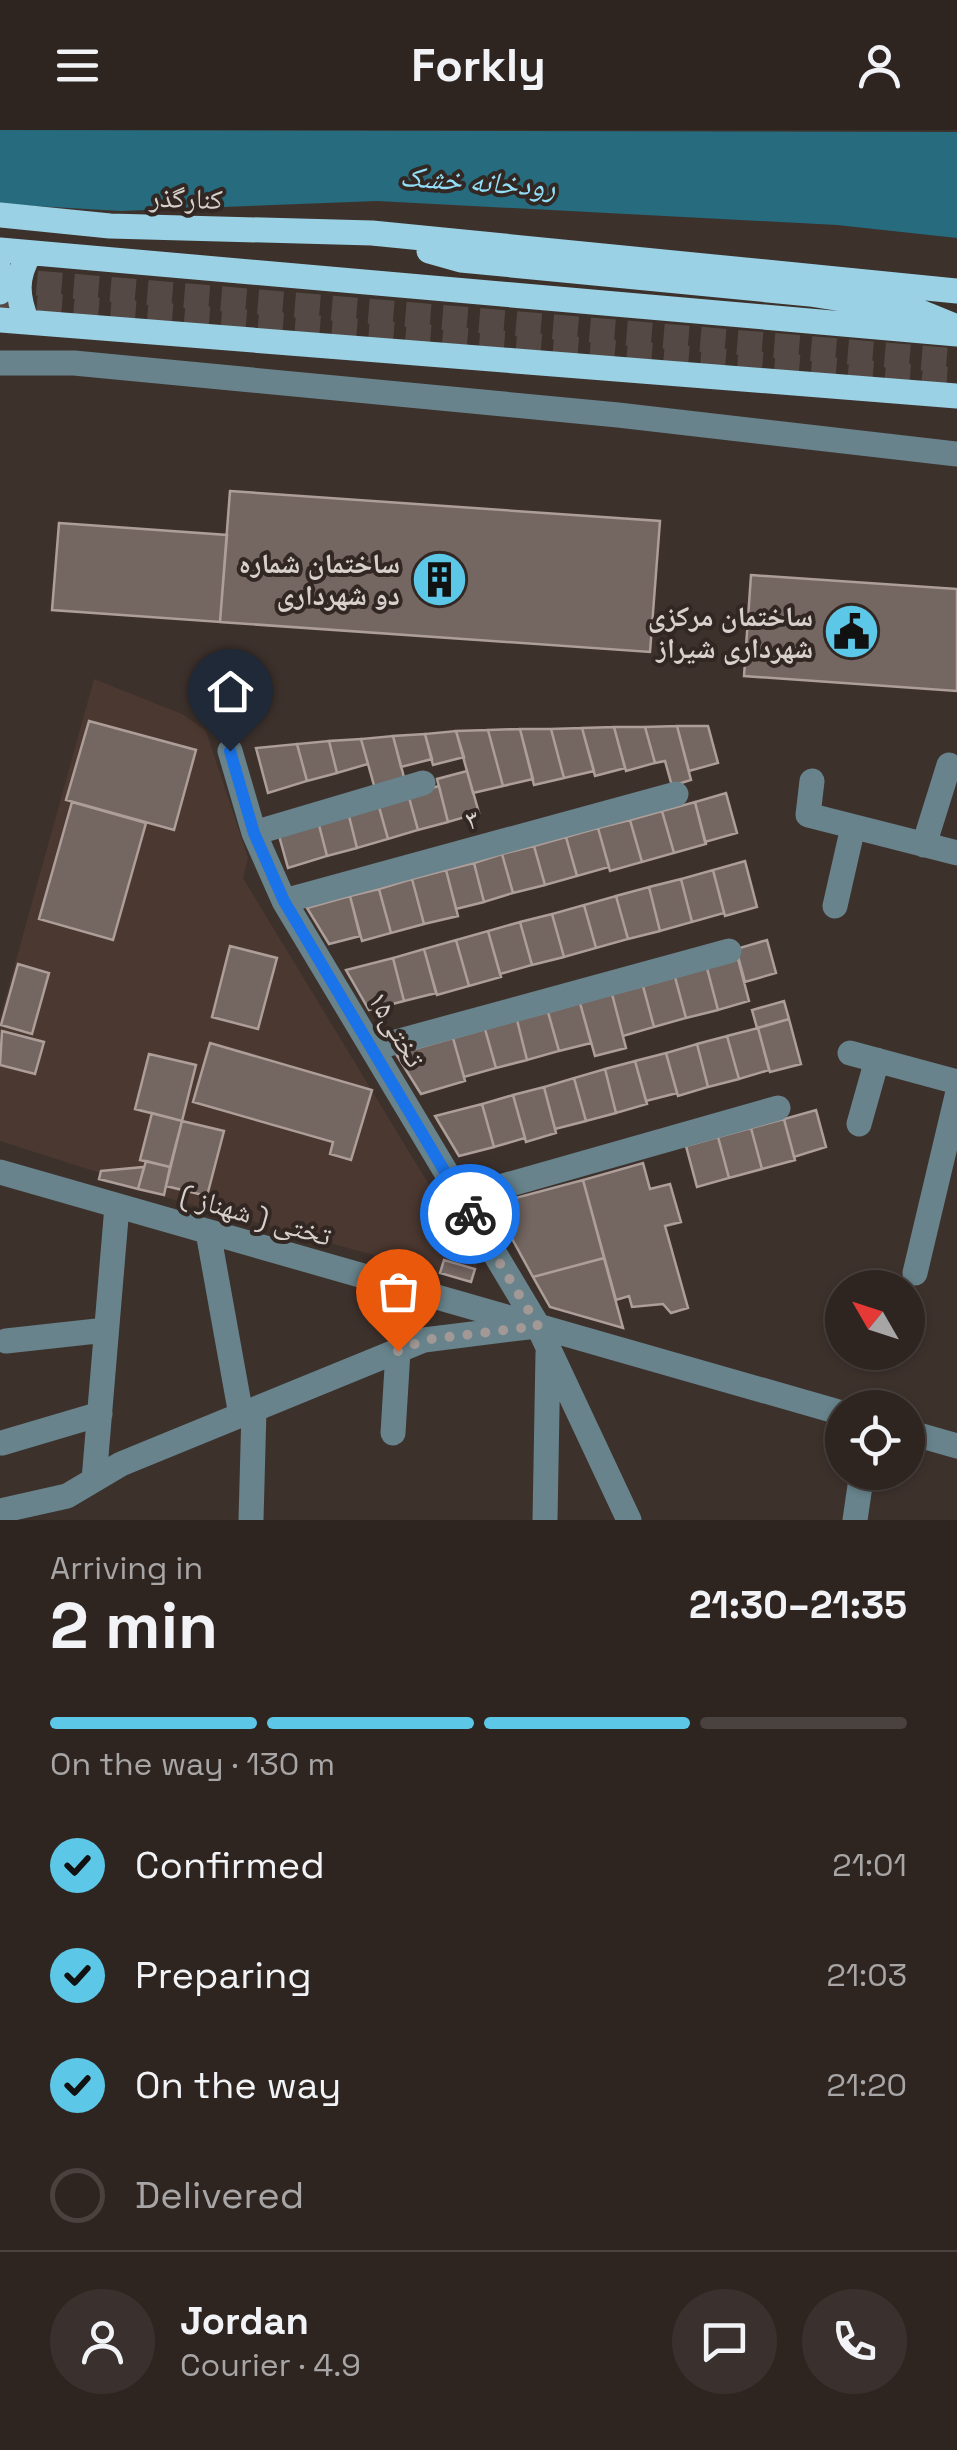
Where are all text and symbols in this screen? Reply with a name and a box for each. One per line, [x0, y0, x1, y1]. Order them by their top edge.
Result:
text: Forkly [411, 37, 546, 94]
icon: menu [50, 38, 105, 93]
icon: person [852, 38, 907, 93]
water label: رودخانه خشک [399, 156, 557, 206]
street label: کنارگذر [148, 179, 224, 217]
place label: ساختمان شماره دو شهرداری [239, 545, 400, 613]
building icon: ساختمان شماره دو شهرداری [409, 549, 469, 609]
place label: ساختمان مرکزی شهرداری شیراز [648, 598, 813, 666]
public building icon: ساختمان مرکزی شهرداری شیراز [822, 602, 882, 662]
pin [188, 649, 273, 752]
icon: home [203, 664, 258, 719]
street label: ۳ [461, 800, 483, 838]
street label: تختی۱۵ [360, 984, 434, 1074]
courier [420, 1164, 520, 1264]
street label: تختی ( شهناز ) [176, 1176, 336, 1254]
icon: bike [443, 1187, 498, 1242]
pin [356, 1249, 441, 1352]
icon: bag [371, 1264, 426, 1319]
north arrow [825, 1270, 925, 1370]
map controls [825, 1270, 925, 1490]
button: locate [825, 1390, 925, 1490]
text: Arriving in [50, 1548, 203, 1588]
text: 21:30–21:35 [689, 1581, 907, 1629]
text: 2 min [50, 1584, 218, 1667]
text: On the way · 130 m [50, 1744, 335, 1784]
icon: check [50, 1838, 105, 1893]
text: Confirmed [135, 1841, 325, 1889]
text: 21:01 [832, 1845, 907, 1885]
icon: check [50, 1948, 105, 2003]
text: Preparing [135, 1951, 312, 1999]
text: 21:03 [826, 1955, 907, 1995]
icon: check [50, 2058, 105, 2113]
text: On the way [135, 2061, 341, 2109]
text: 21:20 [826, 2065, 907, 2105]
text: Delivered [135, 2171, 304, 2219]
button: person [50, 2289, 155, 2394]
button: chat [672, 2289, 777, 2394]
button: phone [802, 2289, 907, 2394]
text: Jordan [180, 2297, 309, 2345]
text: Courier · 4.9 [180, 2345, 361, 2385]

